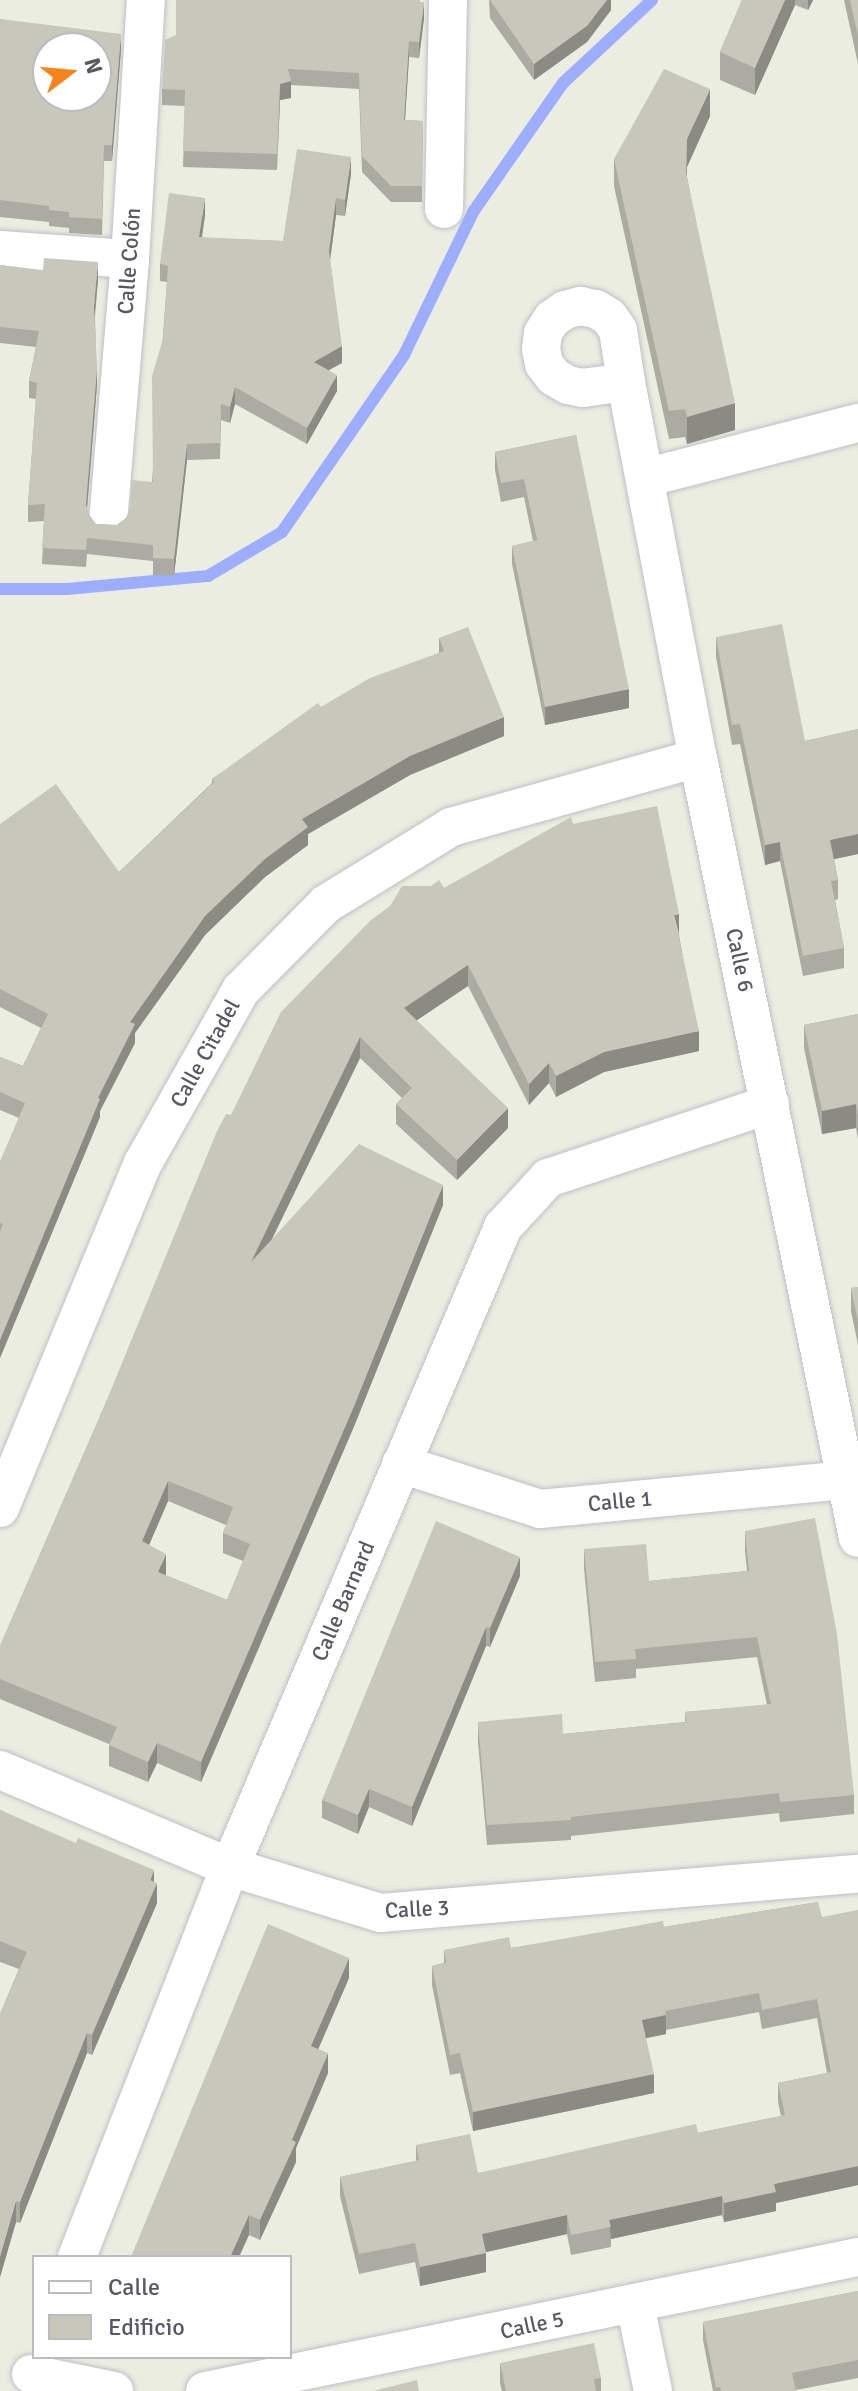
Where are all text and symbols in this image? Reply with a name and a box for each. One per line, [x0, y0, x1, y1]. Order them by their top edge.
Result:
north arrow [32, 32, 112, 112]
text: N [79, 55, 109, 77]
street label: Calle Colón [112, 207, 146, 315]
street label: Calle 6 [720, 926, 760, 994]
street label: Calle Citadel [164, 994, 246, 1112]
street label: Calle 1 [587, 1485, 653, 1517]
street label: Calle Barnard [306, 1537, 380, 1665]
street label: Calle 3 [384, 1894, 450, 1924]
legend [32, 2255, 292, 2359]
text: Calle [108, 2272, 160, 2302]
street label: Calle 5 [498, 2305, 566, 2345]
text: Edificio [108, 2312, 185, 2342]

